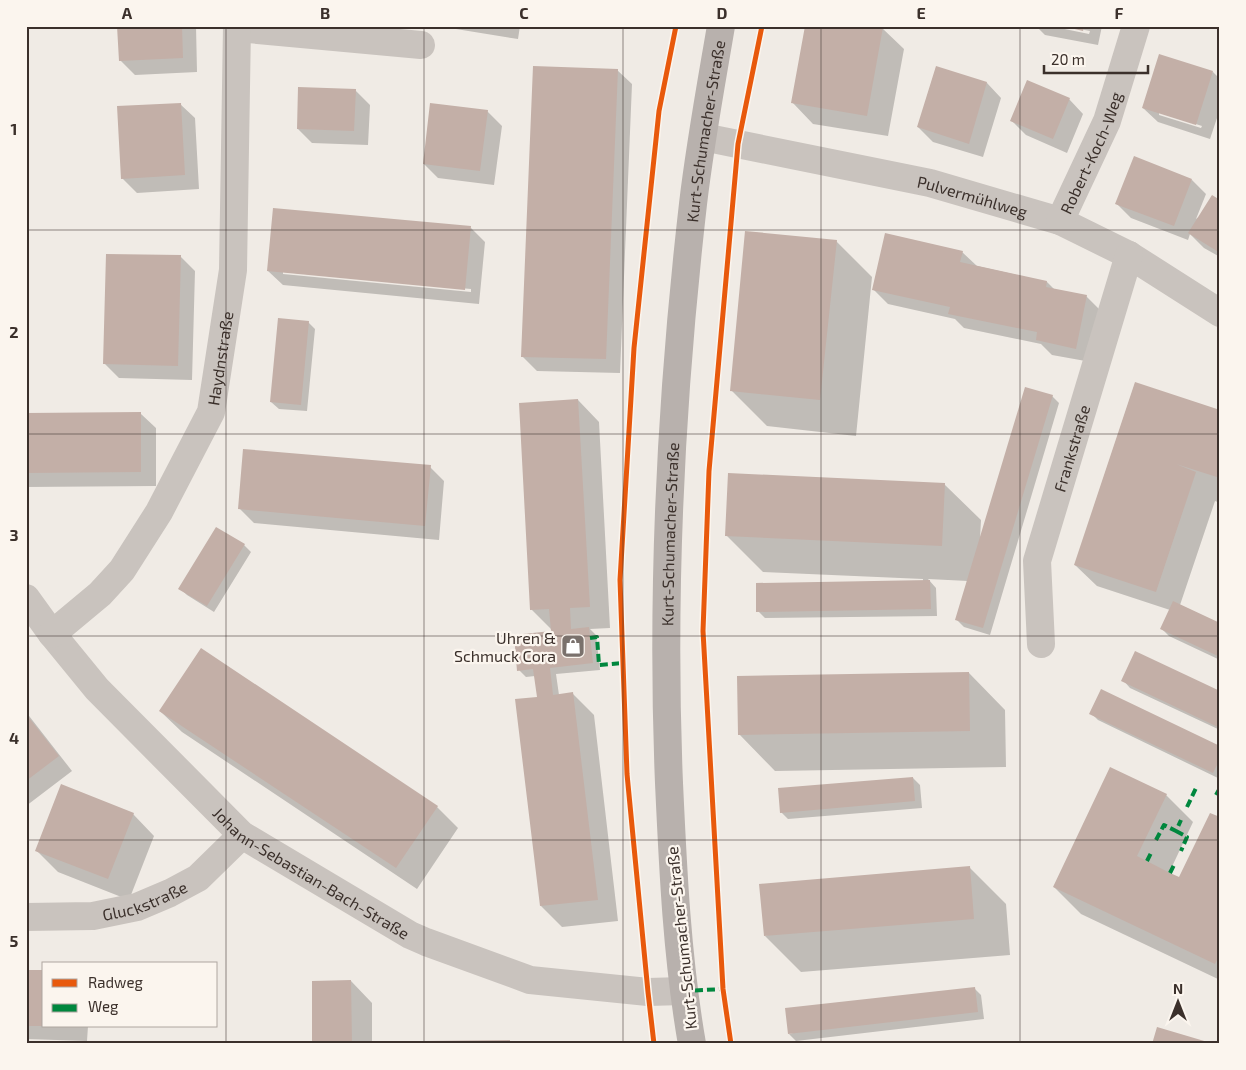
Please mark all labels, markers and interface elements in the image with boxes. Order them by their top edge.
text: A [122,3,133,22]
text: B [320,3,330,22]
text: C [519,3,529,22]
text: D [717,3,728,22]
text: E [916,3,926,22]
text: F [1115,3,1124,22]
street label: Kurt-Schumacher-Straße [682,39,728,223]
scale bar [1044,42,1147,74]
text: 20 m [1051,50,1085,68]
street label: Robert-Koch-Weg [1055,89,1125,217]
text: 1 [11,119,17,138]
street label: Pulvermühlweg [916,171,1030,221]
street label: Haydnstraße [203,310,236,407]
text: 2 [9,322,19,341]
street label: Frankstraße [1049,402,1093,494]
street label: Kurt-Schumacher-Straße [657,442,682,626]
text: 3 [9,525,19,544]
place label: Uhren & Schmuck Cora [454,628,556,665]
shop icon: Uhren & Schmuck Cora [560,633,586,659]
text: 4 [9,728,19,747]
street label: Johann-Sebastian-Bach-Straße [210,803,413,942]
street label: Kurt-Schumacher-Straße [662,846,700,1030]
street label: Gluckstraße [100,876,190,923]
text: 5 [10,931,19,950]
legend [42,962,218,1028]
text: Radweg [88,973,143,991]
north arrow [1154,978,1204,1028]
text: N [1173,980,1183,997]
text: Weg [88,997,119,1015]

